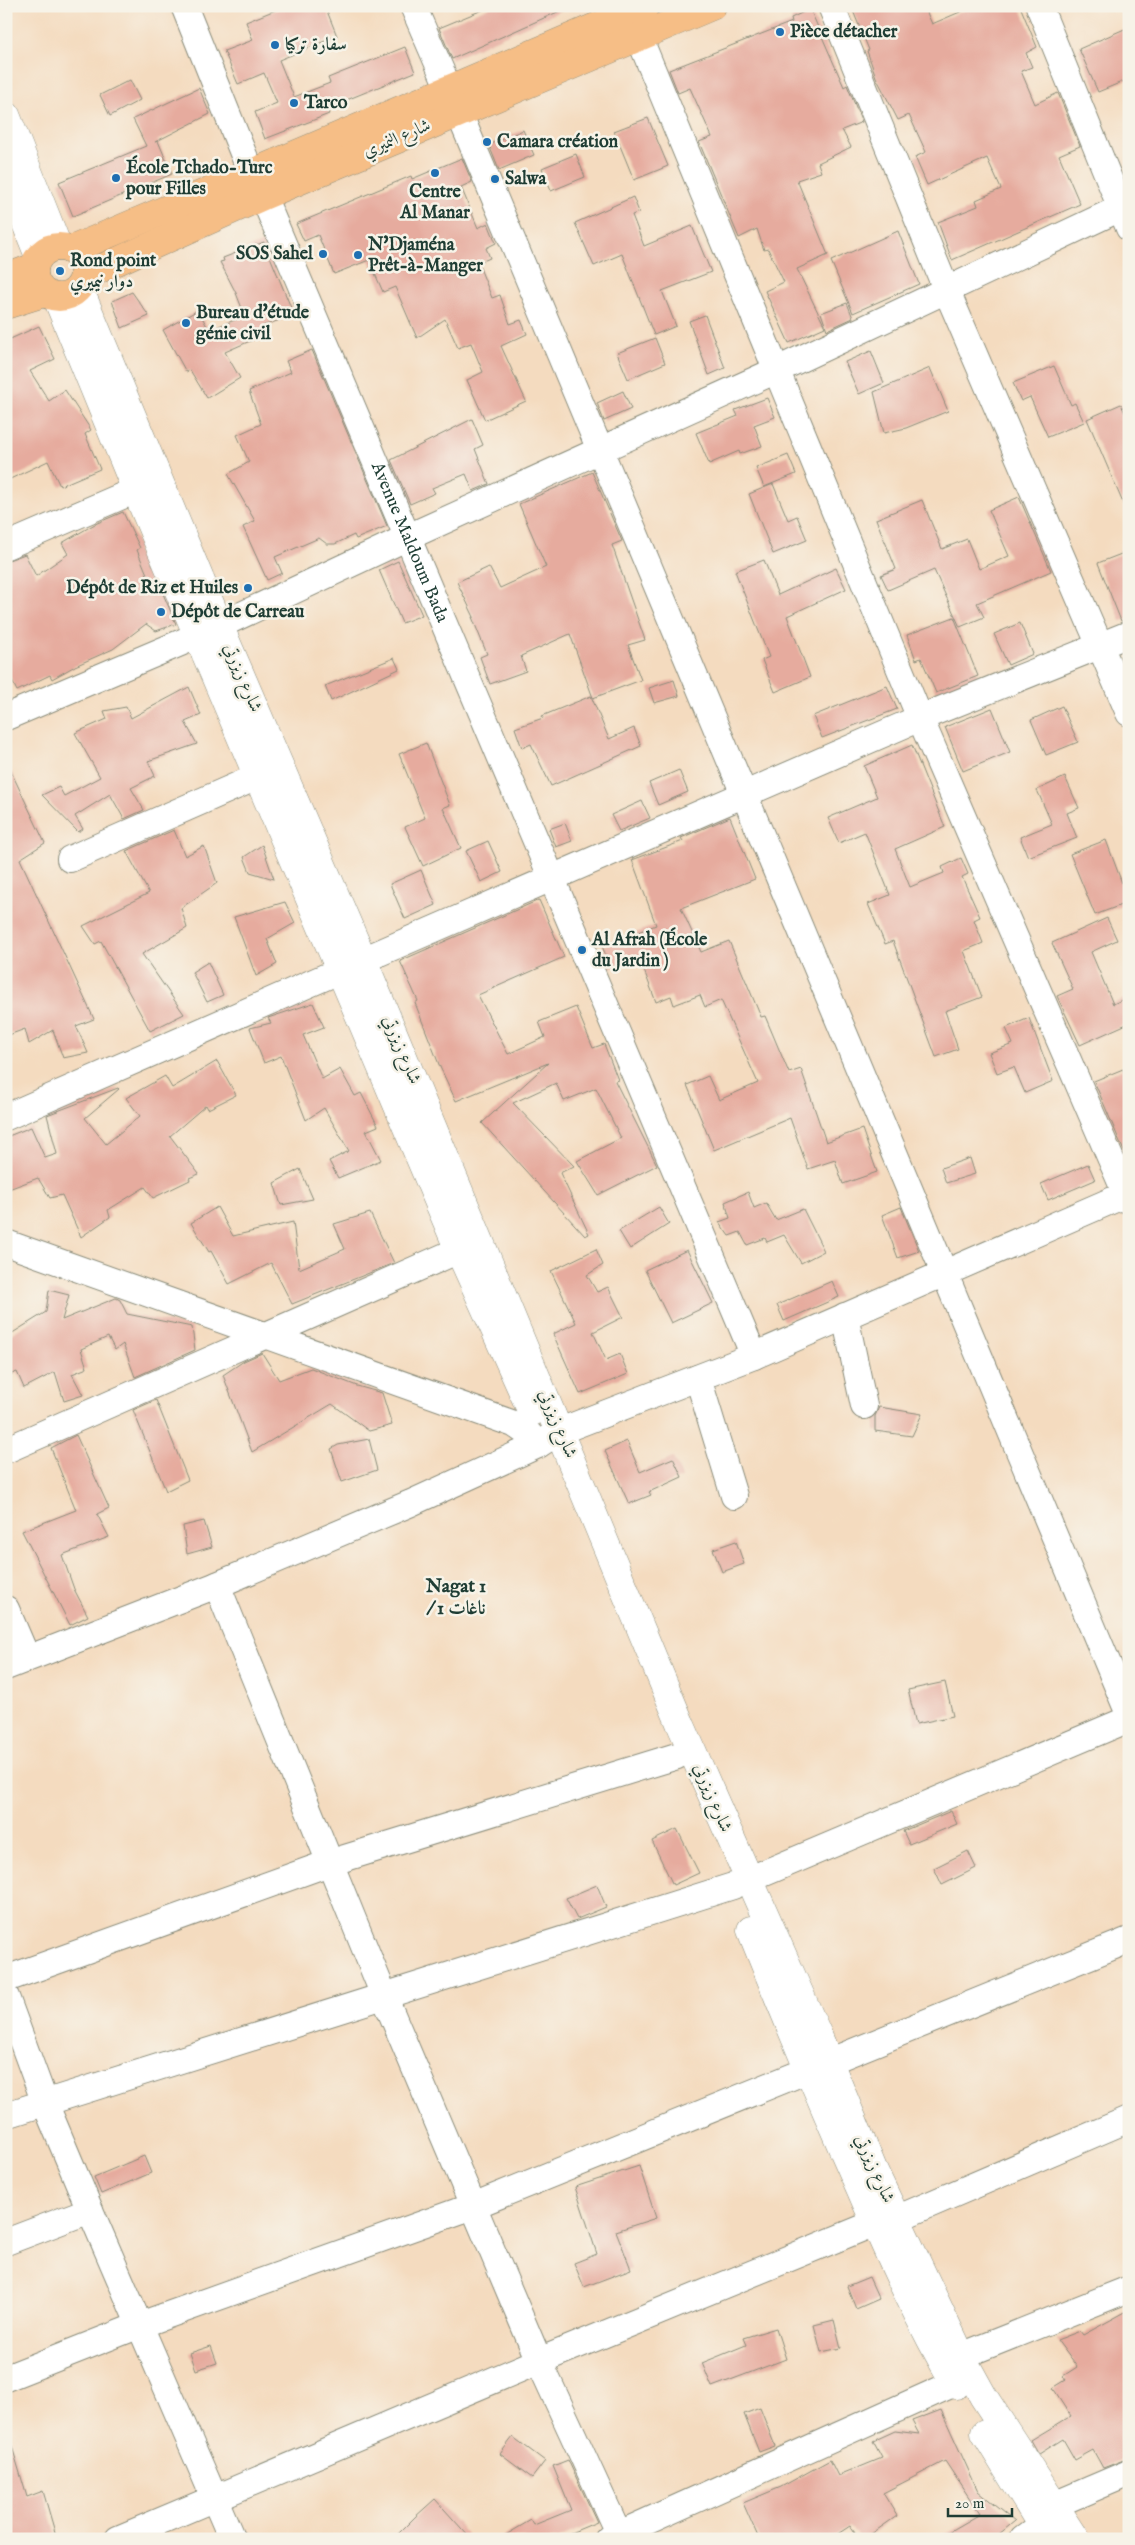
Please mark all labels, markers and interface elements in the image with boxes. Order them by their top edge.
place label: Pièce détacher [790,21,898,44]
marker: Pièce détacher [774,26,786,38]
place label: سفارة تركيا [285,34,347,57]
marker: سفارة تركيا [269,39,281,51]
place label: Tarco [303,92,348,115]
marker: Tarco [288,97,300,109]
street label: شارع النميري [359,114,435,165]
place label: Camara création [497,131,619,154]
marker: Camara création [481,136,493,148]
place label: École Tchado-Turc pour Filles [125,155,273,201]
marker: Centre Al Manar [429,167,441,179]
place label: Salwa [505,168,547,191]
marker: École Tchado-Turc pour Filles [110,172,122,184]
marker: Salwa [489,173,501,185]
place label: Centre Al Manar [399,181,470,225]
place label: N'Djaména Prêt-à-Manger [367,234,483,278]
place label: SOS Sahel [236,243,314,266]
marker: SOS Sahel [317,248,329,260]
marker: N'Djaména Prêt-à-Manger [352,249,364,261]
place label: Rond point دوار نيميري [70,250,157,296]
marker: Rond point دوار نيميري [54,265,66,277]
place label: Bureau d'étude génie civil [196,302,310,346]
marker: Bureau d'étude génie civil [180,317,192,329]
street label: Avenue Maldoum Bada [365,458,454,626]
place label: Dépôt de Riz et Huiles [66,577,239,600]
marker: Dépôt de Riz et Huiles [242,582,254,594]
place label: Dépôt de Carreau [171,601,305,624]
marker: Dépôt de Carreau [155,606,167,618]
street label: شارع زيزرتي [215,640,267,717]
place label: Al Afrah (École du Jardin ) [591,927,708,973]
marker: Al Afrah (École du Jardin ) [576,944,588,956]
street label: شارع زيزرتي [374,1012,426,1089]
street label: شارع زيزرتي [530,1386,582,1463]
district label: Nagat 1 / ناغات 1 [425,1575,486,1621]
street label: شارع زيزرتي [685,1760,737,1837]
street label: شارع زيزرتي [847,2131,899,2208]
scale bar [948,2485,1011,2517]
text: 20 m [955,2494,985,2513]

